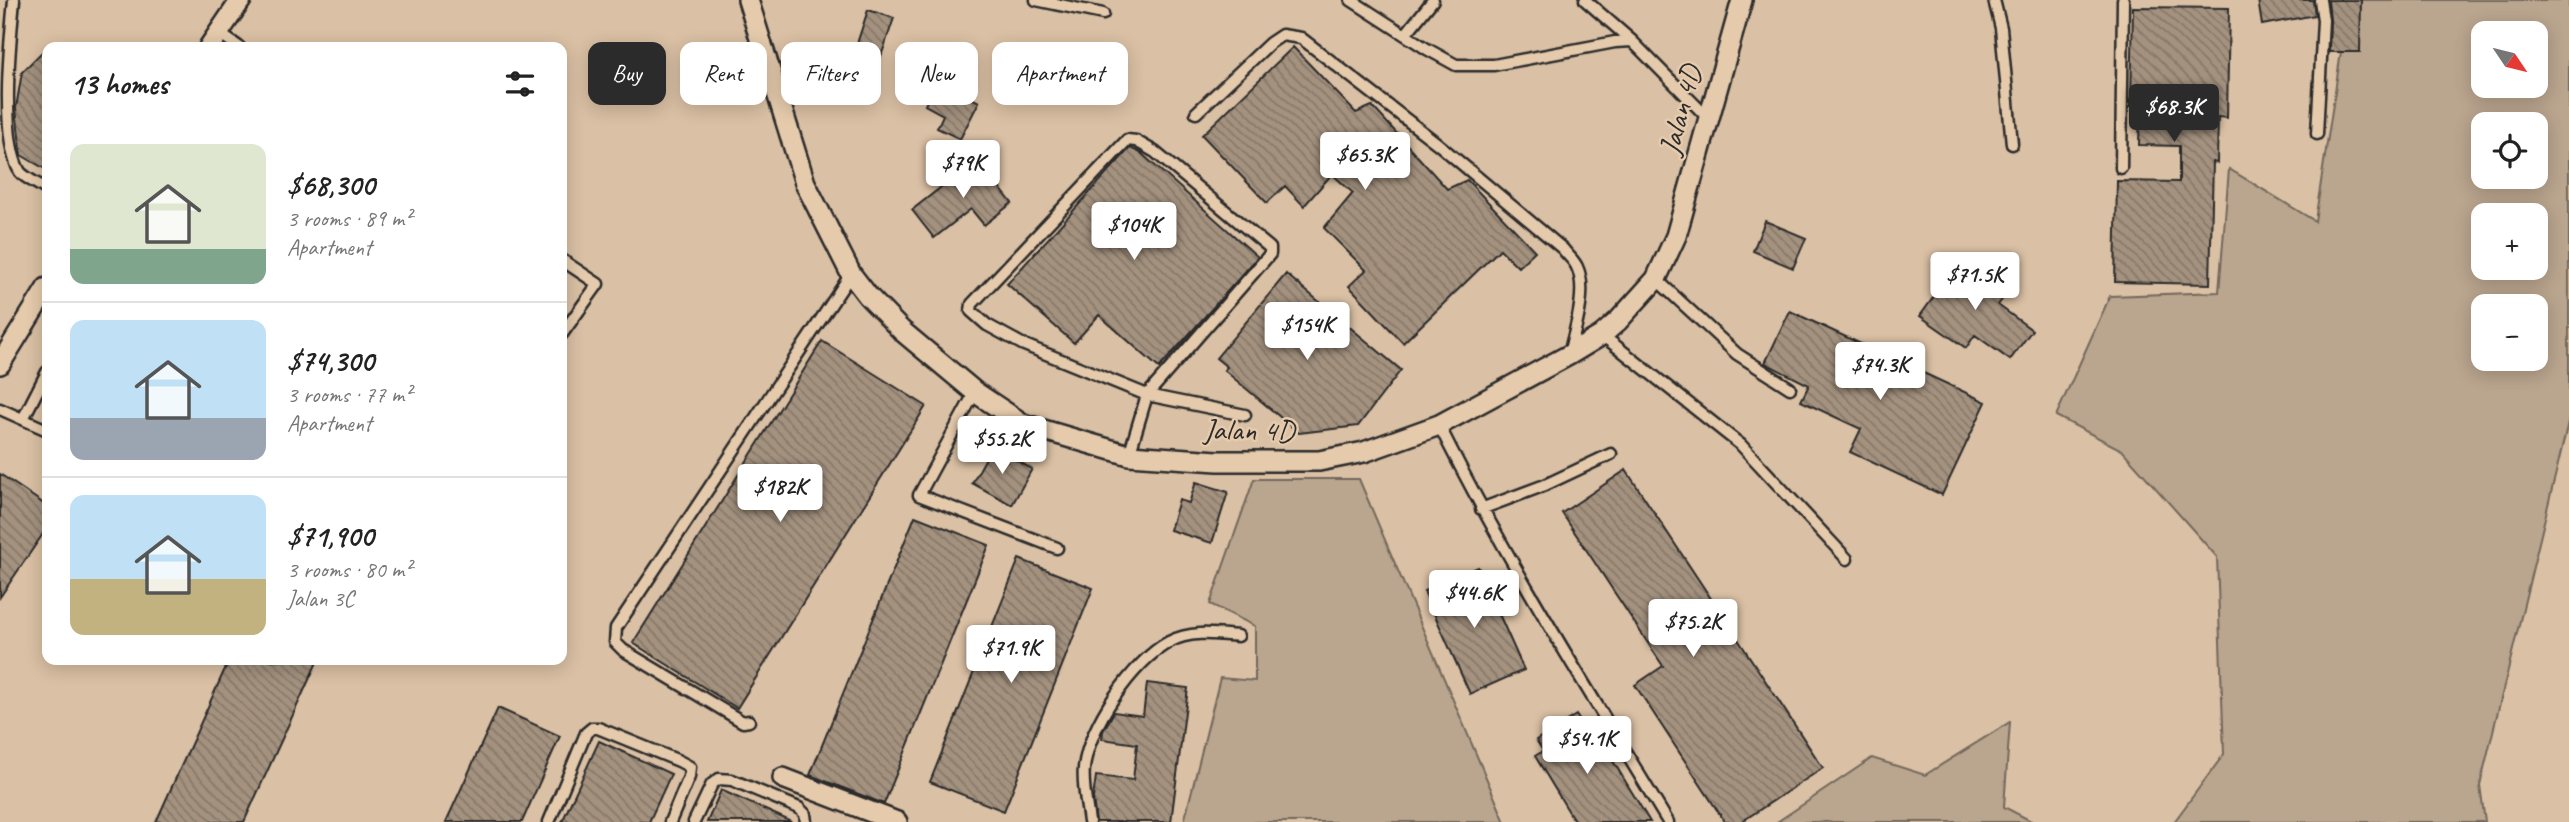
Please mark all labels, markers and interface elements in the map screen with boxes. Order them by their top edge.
north arrow [2471,21,2548,98]
map controls [2471,21,2548,371]
chip: Buy [588,42,666,105]
chip: Rent [680,42,767,105]
chip: Filters [781,42,881,105]
chip: New [895,42,978,105]
chip: Apartment [992,42,1128,105]
street label: Jalan 4D [1649,59,1711,161]
text: 13 homes [70,65,168,103]
icon: filters [501,65,539,103]
pin: $68.3K [2117,85,2231,144]
text: $68.3K [2145,92,2203,121]
button: locate [2471,112,2548,189]
pin: $65.3K [1308,132,1422,192]
pin: $79K [922,140,1004,200]
text: $65.3K [1336,140,1394,169]
text: $79K [942,148,984,177]
text: $68,300 [287,166,375,204]
icon: home [126,172,210,256]
pin: $104K [1085,202,1183,262]
button: + [2471,203,2548,280]
text: 3 rooms · 89 m² [287,204,411,233]
text: $104K [1107,210,1161,239]
text: Apartment [287,233,372,262]
pin: $71.5K [1918,252,2032,312]
text: $71.5K [1946,260,2004,289]
button: − [2471,294,2548,371]
pin: $154K [1258,302,1356,362]
text: $154K [1281,310,1333,339]
text: $74,300 [287,342,374,380]
pin: $74.3K [1823,342,1937,402]
icon: home [126,348,210,432]
text: $74.3K [1851,350,1909,379]
text: 3 rooms · 77 m² [287,380,411,409]
text: Apartment [287,409,372,438]
street label: Jalan 4D [1201,410,1297,450]
pin: $55.2K [945,416,1059,476]
text: $55.2K [974,424,1030,453]
pin: $182K [731,464,829,524]
text: $182K [753,472,807,501]
text: $71,900 [287,517,373,555]
icon: home [126,523,210,607]
text: 3 rooms · 80 m² [287,555,411,584]
pin: $44.6K [1417,570,1531,630]
text: $44.6K [1445,578,1503,607]
text: Jalan 3C [287,584,354,613]
pin: $75.2K [1636,600,1750,659]
text: $75.2K [1664,607,1722,636]
pin: $71.9K [954,626,1068,685]
text: $71.9K [982,633,1040,662]
pin: $54.1K [1530,716,1644,776]
text: $54.1K [1558,724,1616,753]

